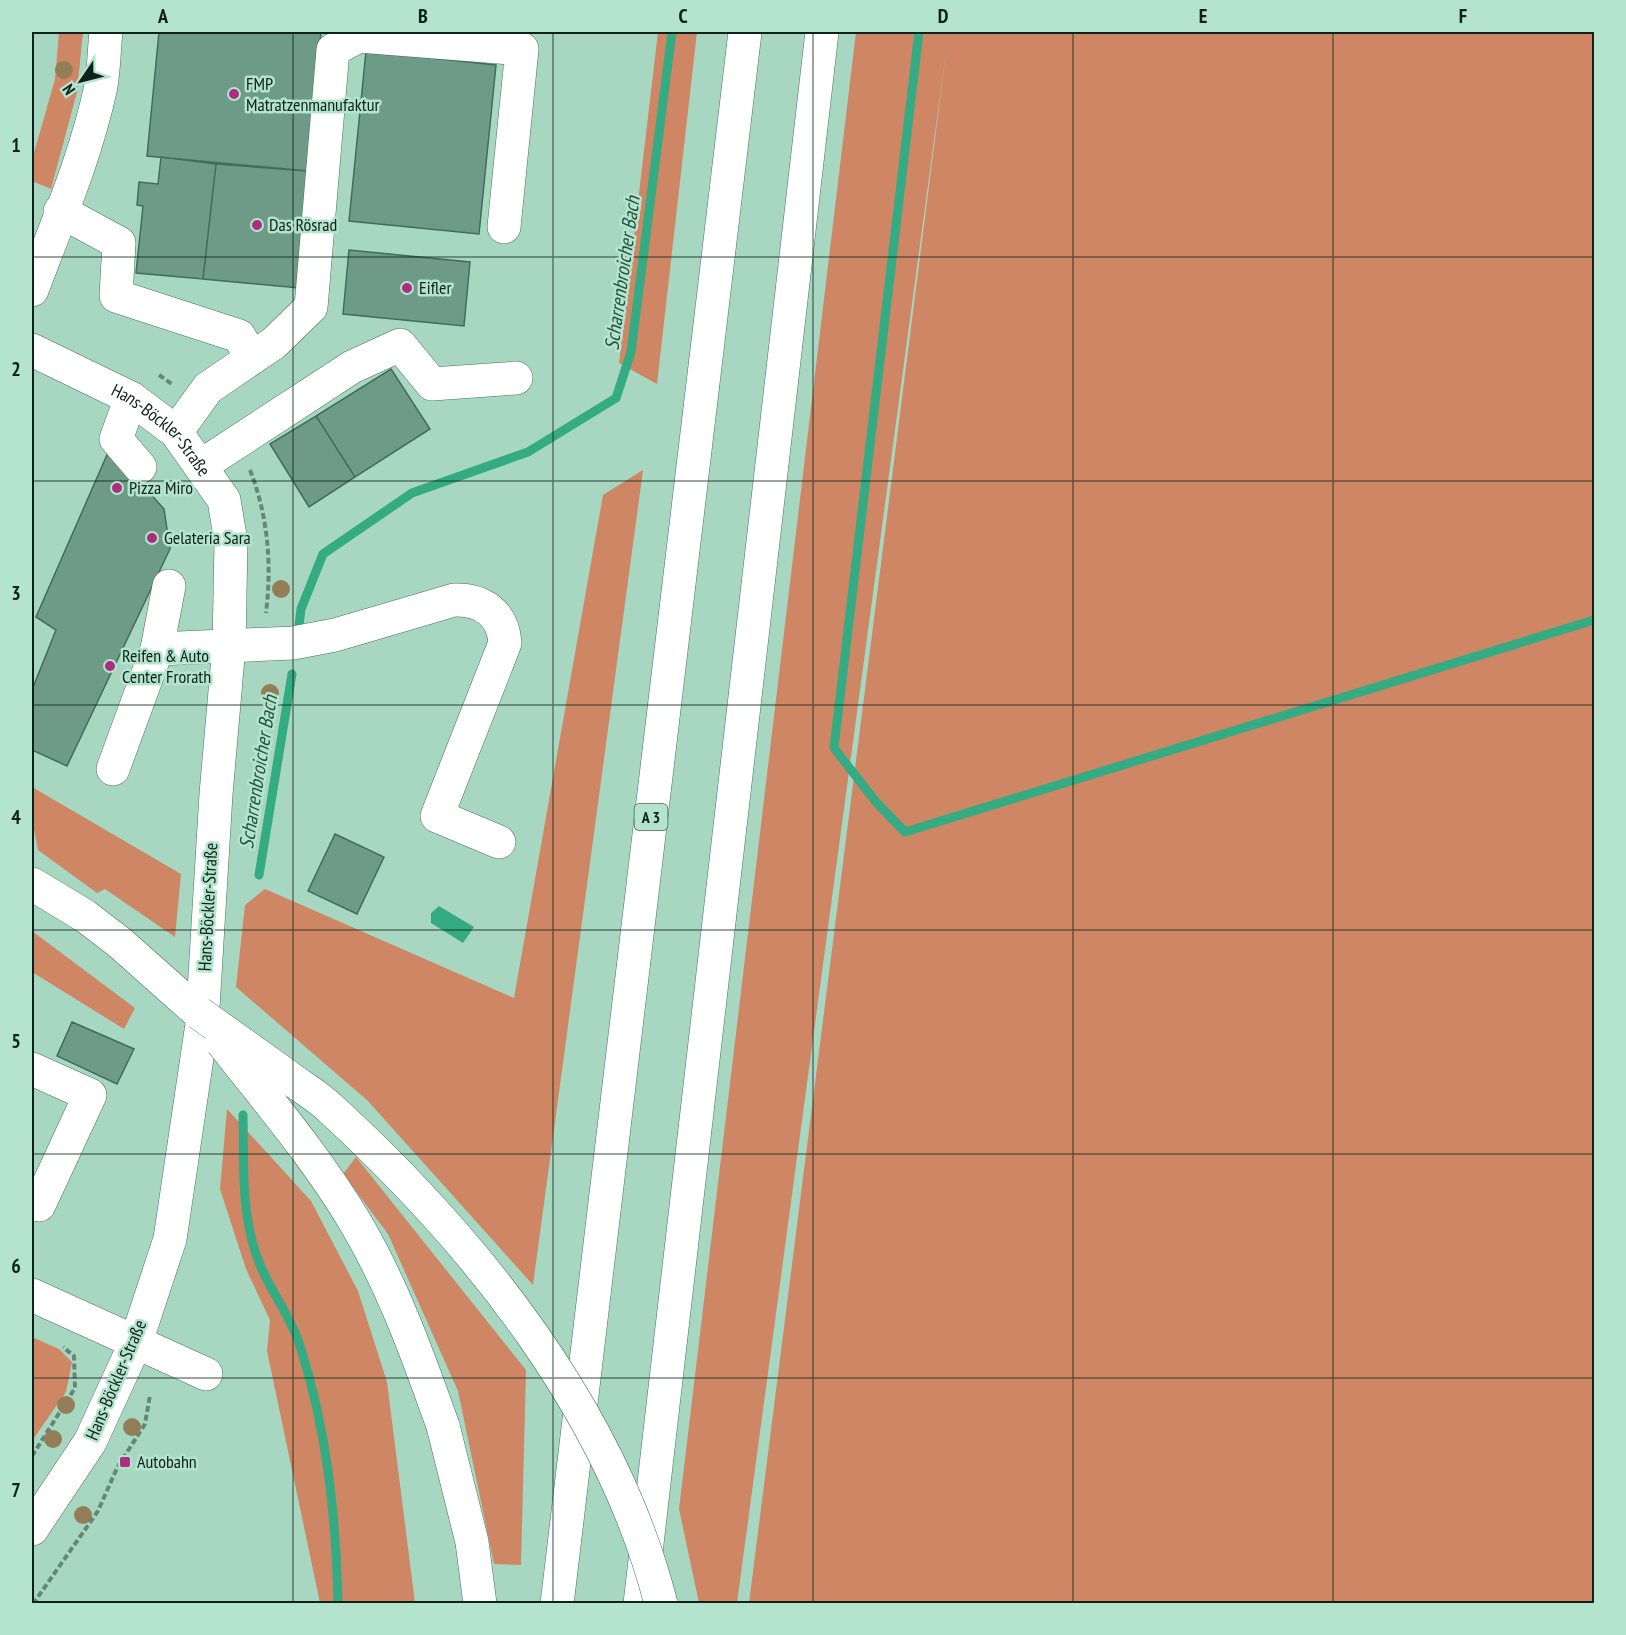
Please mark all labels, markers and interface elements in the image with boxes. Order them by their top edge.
text: A [157,3,169,29]
text: B [418,3,428,29]
text: C [678,3,688,29]
text: D [938,3,949,29]
text: E [1199,3,1207,29]
text: F [1459,3,1467,29]
north arrow [51,51,111,111]
place label: FMP Matratzenmanufaktur [246,72,380,116]
text: N [58,80,79,99]
marker: FMP Matratzenmanufaktur [227,87,241,101]
text: 1 [11,132,21,158]
water label: Scharrenbroicher Bach [598,193,646,351]
place label: Das Rösrad [269,213,337,236]
marker: Das Rösrad [250,218,264,232]
place label: Eifler [419,276,452,299]
marker: Eifler [400,281,414,295]
text: 2 [11,356,21,382]
street label: Hans-Böckler-Straße [108,378,216,481]
place label: Pizza Miro [129,476,193,499]
marker: Pizza Miro [110,481,124,495]
place label: Gelateria Sara [164,526,251,549]
marker: Gelateria Sara [145,531,159,545]
text: 3 [11,580,21,606]
place label: Reifen & Auto Center Frorath [122,644,211,688]
marker: Reifen & Auto Center Frorath [103,659,117,673]
water label: Scharrenbroicher Bach [233,692,283,851]
text: 4 [11,804,21,830]
road number: A 3 [634,804,668,830]
street label: Hans-Böckler-Straße [193,842,222,972]
text: 5 [11,1028,21,1054]
text: 6 [11,1253,21,1279]
street label: Hans-Böckler-Straße [80,1316,151,1443]
place label: Autobahn [137,1450,197,1473]
marker: Autobahn [118,1455,132,1469]
text: 7 [11,1477,21,1503]

